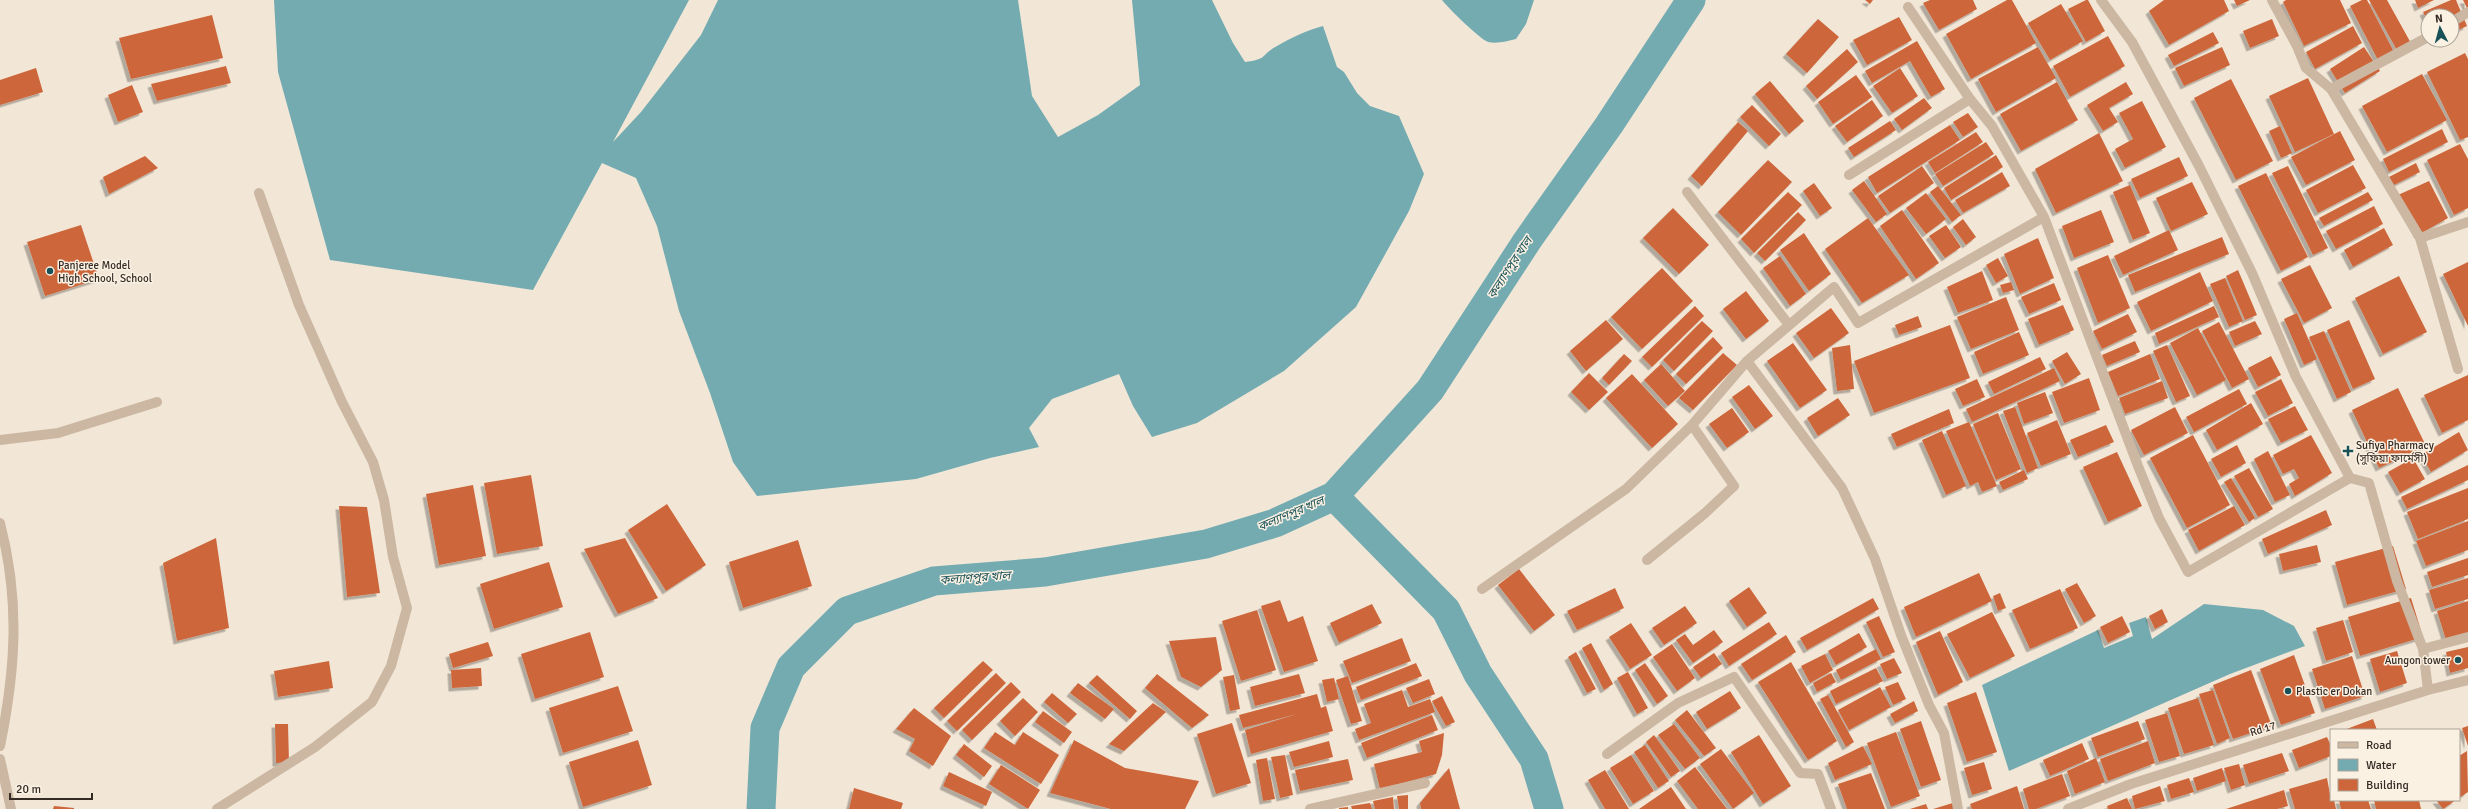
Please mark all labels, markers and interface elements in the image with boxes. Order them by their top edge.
north arrow [2420,8,2460,48]
text: N [2435,12,2443,25]
water label: কল্যাণপুর খাল [1484,232,1537,302]
place label: Panjeree Model High School, School [58,259,152,285]
marker: Panjeree Model High School, School [45,266,55,276]
place label: Sufiya Pharmacy (সুফিয়া ফার্মেসী) [2356,439,2435,465]
marker: Sufiya Pharmacy (সুফিয়া ফার্মেসী) [2343,446,2353,456]
water label: কল্যাণপুর খাল [1256,492,1328,535]
water label: কল্যাণপুর খাল [939,568,1013,588]
place label: Aungon tower [2385,654,2450,667]
marker: Aungon tower [2453,655,2463,665]
place label: Plastic er Dokan [2296,685,2372,698]
marker: Plastic er Dokan [2283,686,2293,696]
street label: Rd 17 [2248,719,2278,739]
legend [2330,729,2460,801]
text: Road [2366,738,2392,753]
text: Water [2366,758,2397,773]
scale bar [10,775,92,801]
text: Building [2366,778,2409,793]
text: 20 m [16,782,41,797]

